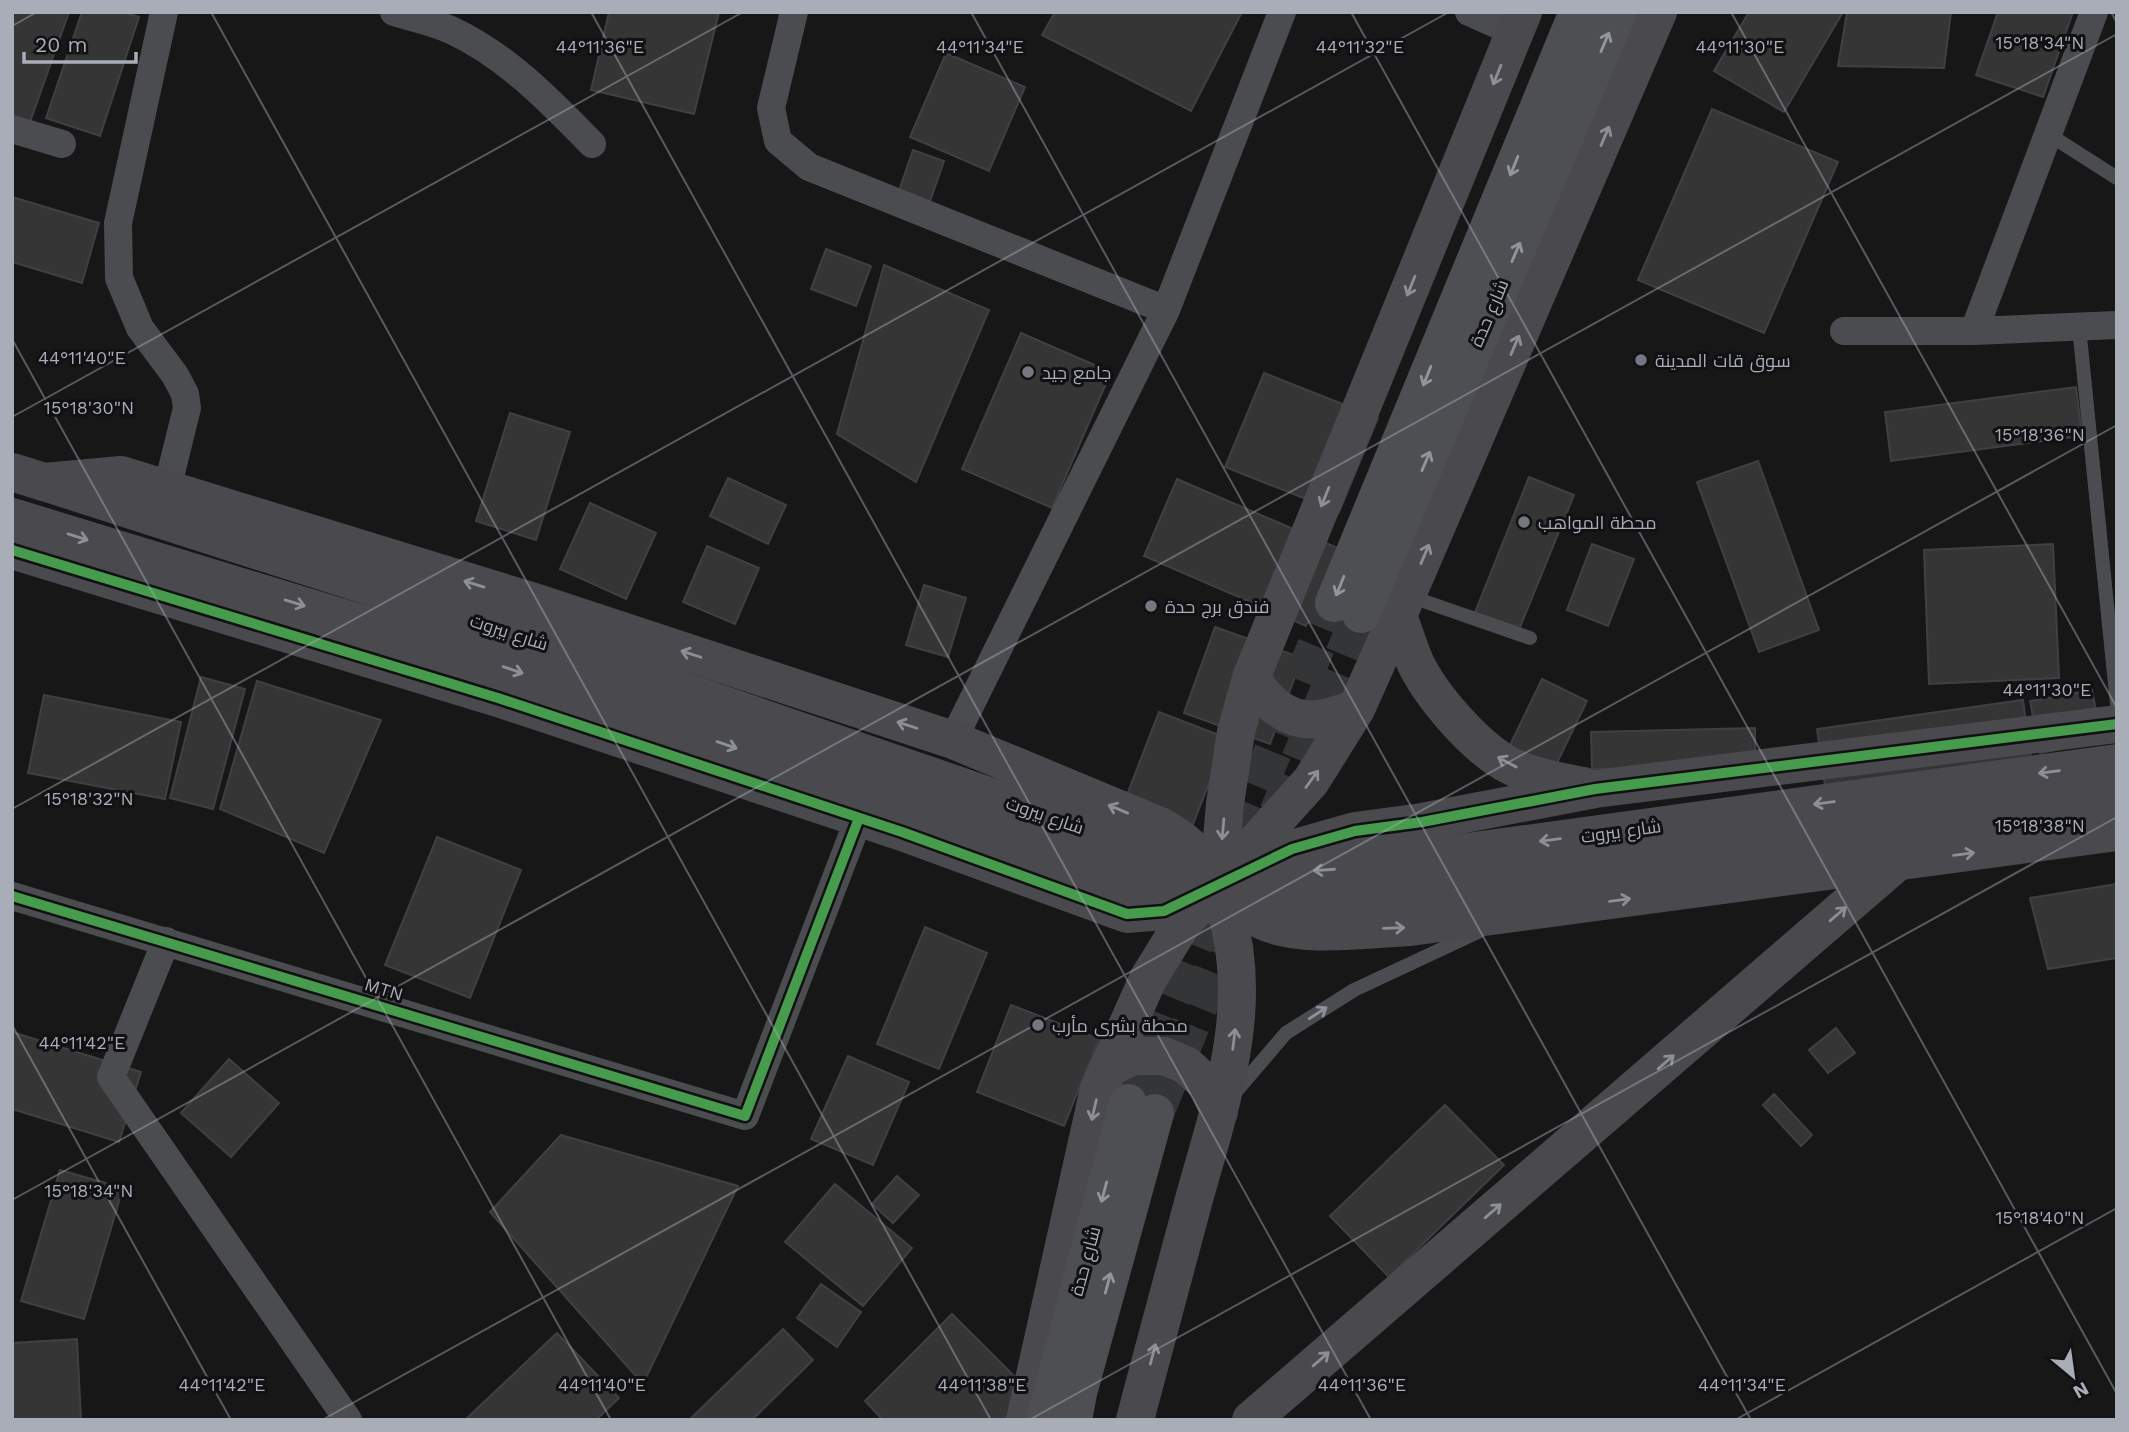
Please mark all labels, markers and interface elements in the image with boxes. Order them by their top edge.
scale bar [24,21,136,65]
text: 20 m [35,32,87,57]
one-way arrow [1599,32,1612,54]
text: 15°18'34"N [1995,32,2085,53]
text: 44°11'36"E [556,36,644,57]
text: 44°11'34"E [936,36,1024,57]
text: 44°11'32"E [1316,36,1404,57]
text: 44°11'30"E [1696,36,1784,57]
one-way arrow [1489,64,1502,86]
one-way arrow [1599,126,1612,147]
one-way arrow [1507,155,1520,176]
one-way arrow [1510,241,1523,263]
one-way arrow [1404,274,1417,296]
street label: شارع حدة [1465,276,1514,351]
one-way arrow [1509,335,1522,356]
text: 44°11'40"E [38,347,126,368]
place label: سوق قات المدينة [1655,350,1791,373]
marker: سوق قات المدينة [1633,352,1649,368]
place label: جامع جيد [1042,362,1111,385]
marker: جامع جيد [1020,364,1036,380]
one-way arrow [1420,365,1433,386]
text: 15°18'30"N [44,397,134,418]
text: 15°18'36"N [1995,424,2085,445]
one-way arrow [1420,451,1433,472]
one-way arrow [1318,485,1331,507]
place label: محطة المواهب [1538,512,1657,534]
marker: محطة المواهب [1516,514,1532,530]
one-way arrow [66,531,88,544]
one-way arrow [1419,544,1432,565]
one-way arrow [1333,575,1346,597]
one-way arrow [464,576,486,589]
place label: فندق برج حدة [1165,596,1269,619]
one-way arrow [284,598,306,611]
marker: فندق برج حدة [1143,598,1159,614]
street label: شارع بيروت [467,610,551,656]
one-way arrow [680,647,702,659]
one-way arrow [501,665,523,677]
text: 44°11'30"E [2003,679,2091,700]
one-way arrow [896,718,918,731]
one-way arrow [716,740,738,752]
one-way arrow [1498,755,1518,769]
one-way arrow [2038,766,2061,779]
one-way arrow [1304,770,1319,788]
text: 15°18'32"N [44,788,134,809]
street label: شارع بيروت [1003,792,1086,840]
one-way arrow [1813,797,1836,810]
one-way arrow [1108,802,1130,815]
street label: شارع بيروت [1580,815,1663,849]
text: 15°18'38"N [1995,815,2085,836]
one-way arrow [1216,817,1229,840]
one-way arrow [1539,834,1562,847]
one-way arrow [1952,847,1975,860]
one-way arrow [1313,864,1336,877]
one-way arrow [1608,893,1631,906]
one-way arrow [1829,906,1847,922]
one-way arrow [1383,921,1406,934]
street label: MTN [362,973,406,1005]
one-way arrow [1308,1006,1328,1020]
place label: محطة بشرى مأرب [1052,1015,1188,1037]
marker: محطة بشرى مأرب [1030,1017,1046,1033]
one-way arrow [1227,1028,1240,1051]
text: 44°11'42"E [38,1032,126,1053]
one-way arrow [1656,1054,1674,1070]
one-way arrow [1087,1098,1101,1121]
text: 15°18'34"N [44,1180,134,1201]
one-way arrow [1097,1181,1110,1203]
one-way arrow [1484,1203,1502,1219]
text: 15°18'40"N [1995,1207,2085,1228]
street label: شارع حدة [1066,1224,1106,1299]
one-way arrow [1102,1272,1115,1294]
north arrow [2038,1341,2108,1411]
one-way arrow [1147,1343,1160,1365]
one-way arrow [1312,1351,1330,1367]
text: 44°11'42"E [178,1374,266,1395]
text: 44°11'40"E [558,1374,646,1395]
text: 44°11'38"E [938,1374,1026,1395]
text: 44°11'36"E [1318,1374,1406,1395]
text: 44°11'34"E [1698,1374,1786,1395]
text: N [2069,1377,2093,1404]

